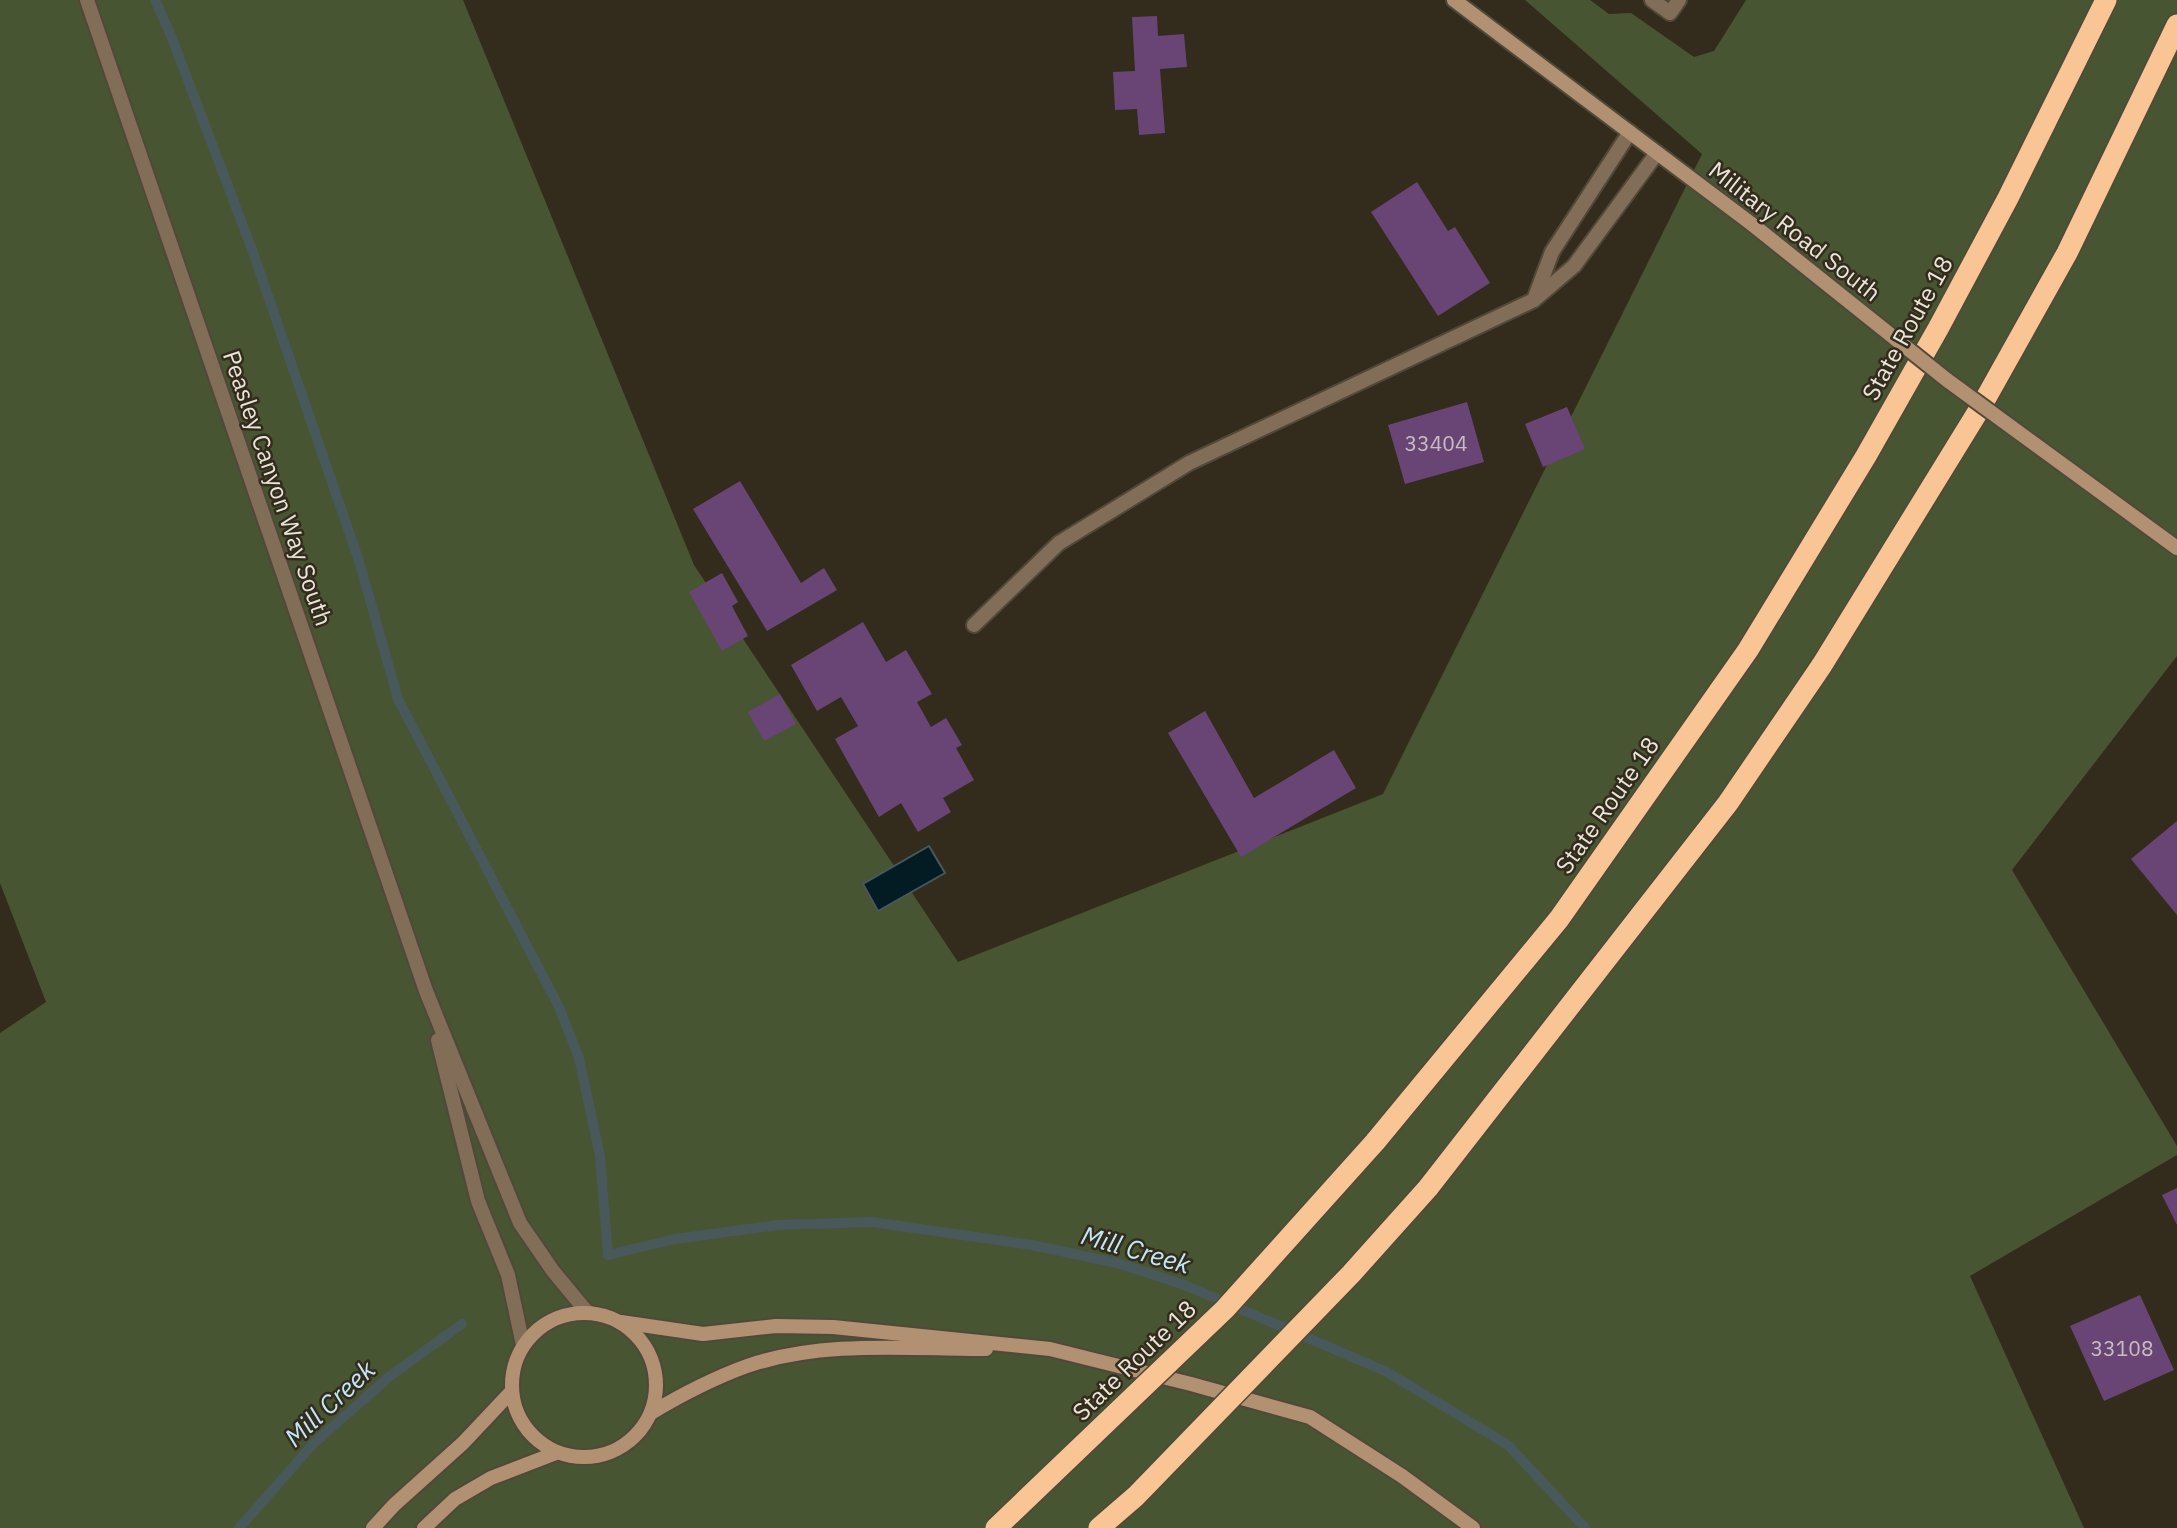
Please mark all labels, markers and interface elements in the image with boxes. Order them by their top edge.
street label: Military Road South [1702,154,1888,308]
street label: State Route 18 [1854,250,1960,406]
street label: Peasley Canyon Way South [216,346,340,630]
house number: 33404 [1405,429,1468,457]
street label: State Route 18 [1548,730,1666,880]
water label: Mill Creek [1077,1217,1195,1281]
street label: State Route 18 [1065,1293,1203,1427]
house number: 33108 [2091,1334,2154,1362]
water label: Mill Creek [276,1352,382,1454]

